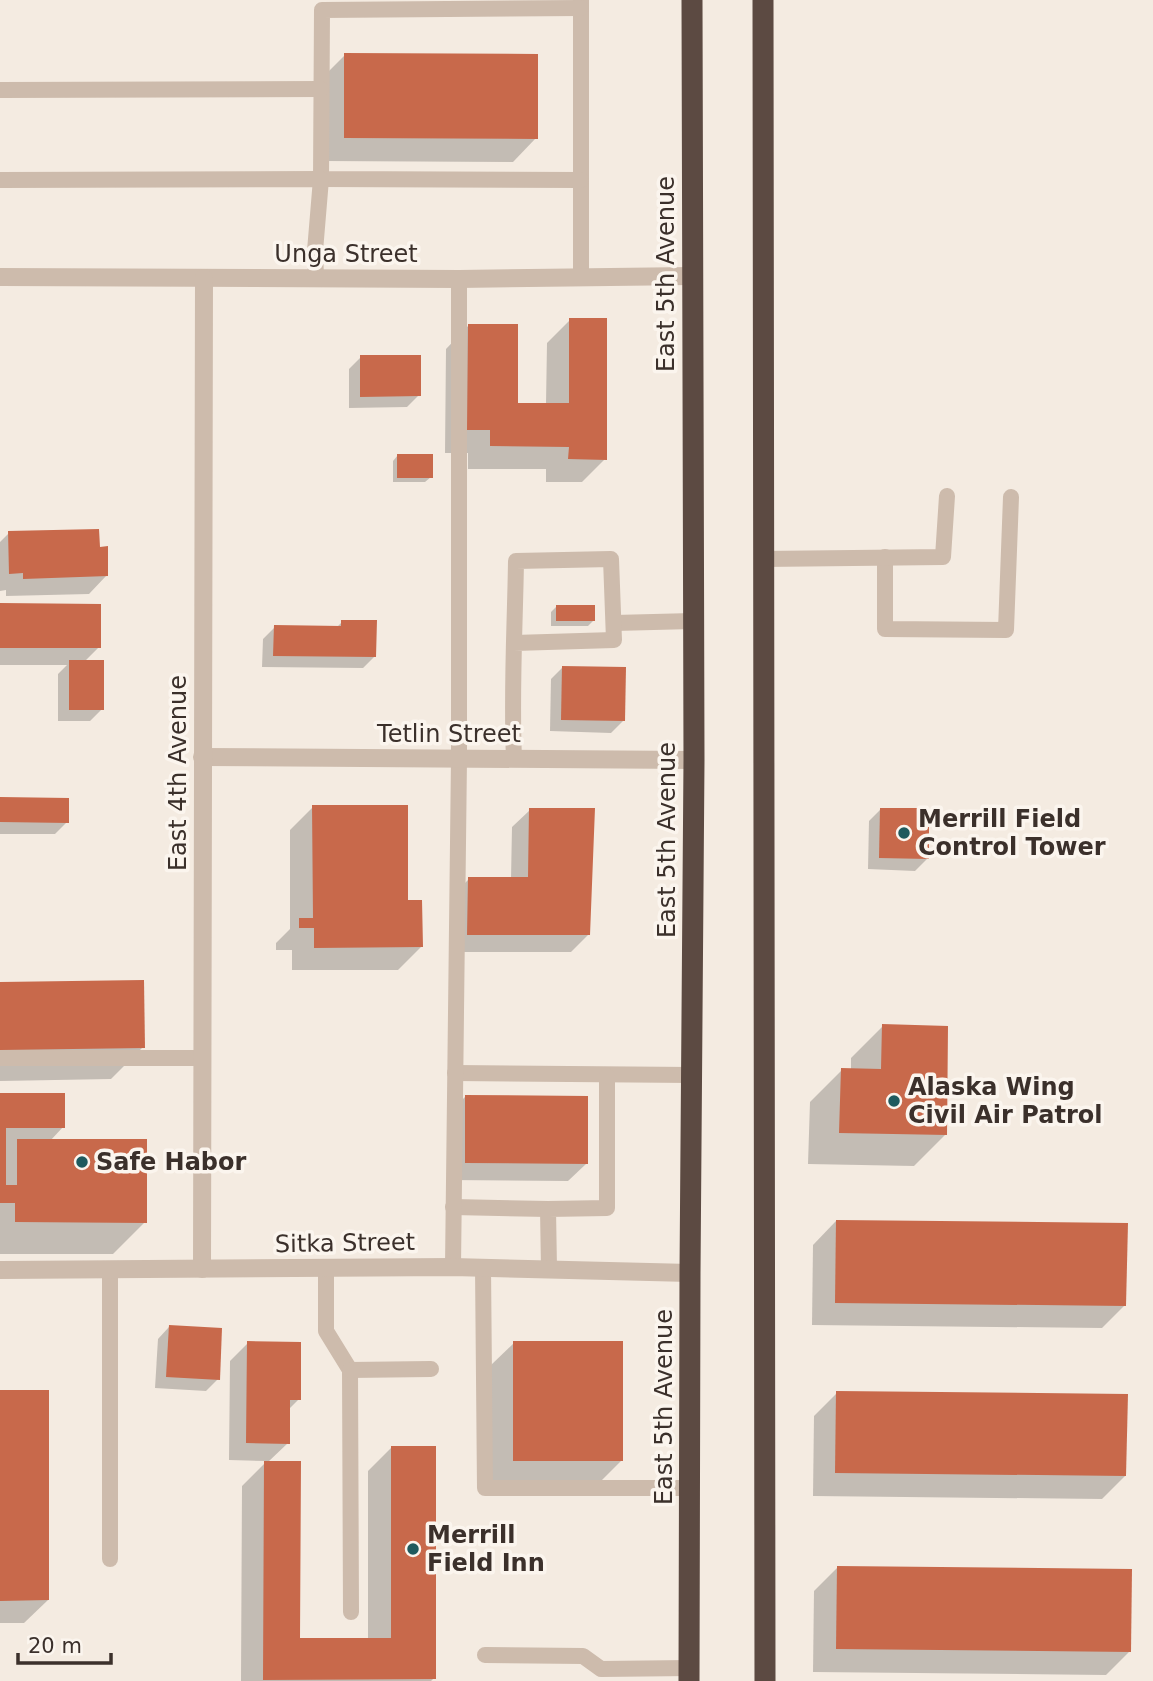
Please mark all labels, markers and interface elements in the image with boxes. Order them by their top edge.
street label: East 5th Avenue [652,176,680,372]
street label: Unga Street [274,240,418,268]
street label: East 4th Avenue [164,675,192,871]
street label: Tetlin Street [376,720,521,748]
street label: East 5th Avenue [653,742,681,938]
place label: Merrill Field Control Tower [918,805,1106,861]
marker: Merrill Field Control Tower [896,825,912,841]
place label: Alaska Wing Civil Air Patrol [908,1073,1102,1129]
marker: Alaska Wing Civil Air Patrol [886,1093,902,1109]
place label: Safe Habor [96,1148,247,1176]
marker: Safe Habor [74,1154,90,1170]
street label: Sitka Street [275,1228,415,1258]
street label: East 5th Avenue [650,1309,678,1505]
place label: Merrill Field Inn [427,1521,545,1577]
marker: Merrill Field Inn [405,1541,421,1557]
scale bar [18,1622,110,1666]
text: 20 m [28,1634,82,1658]

